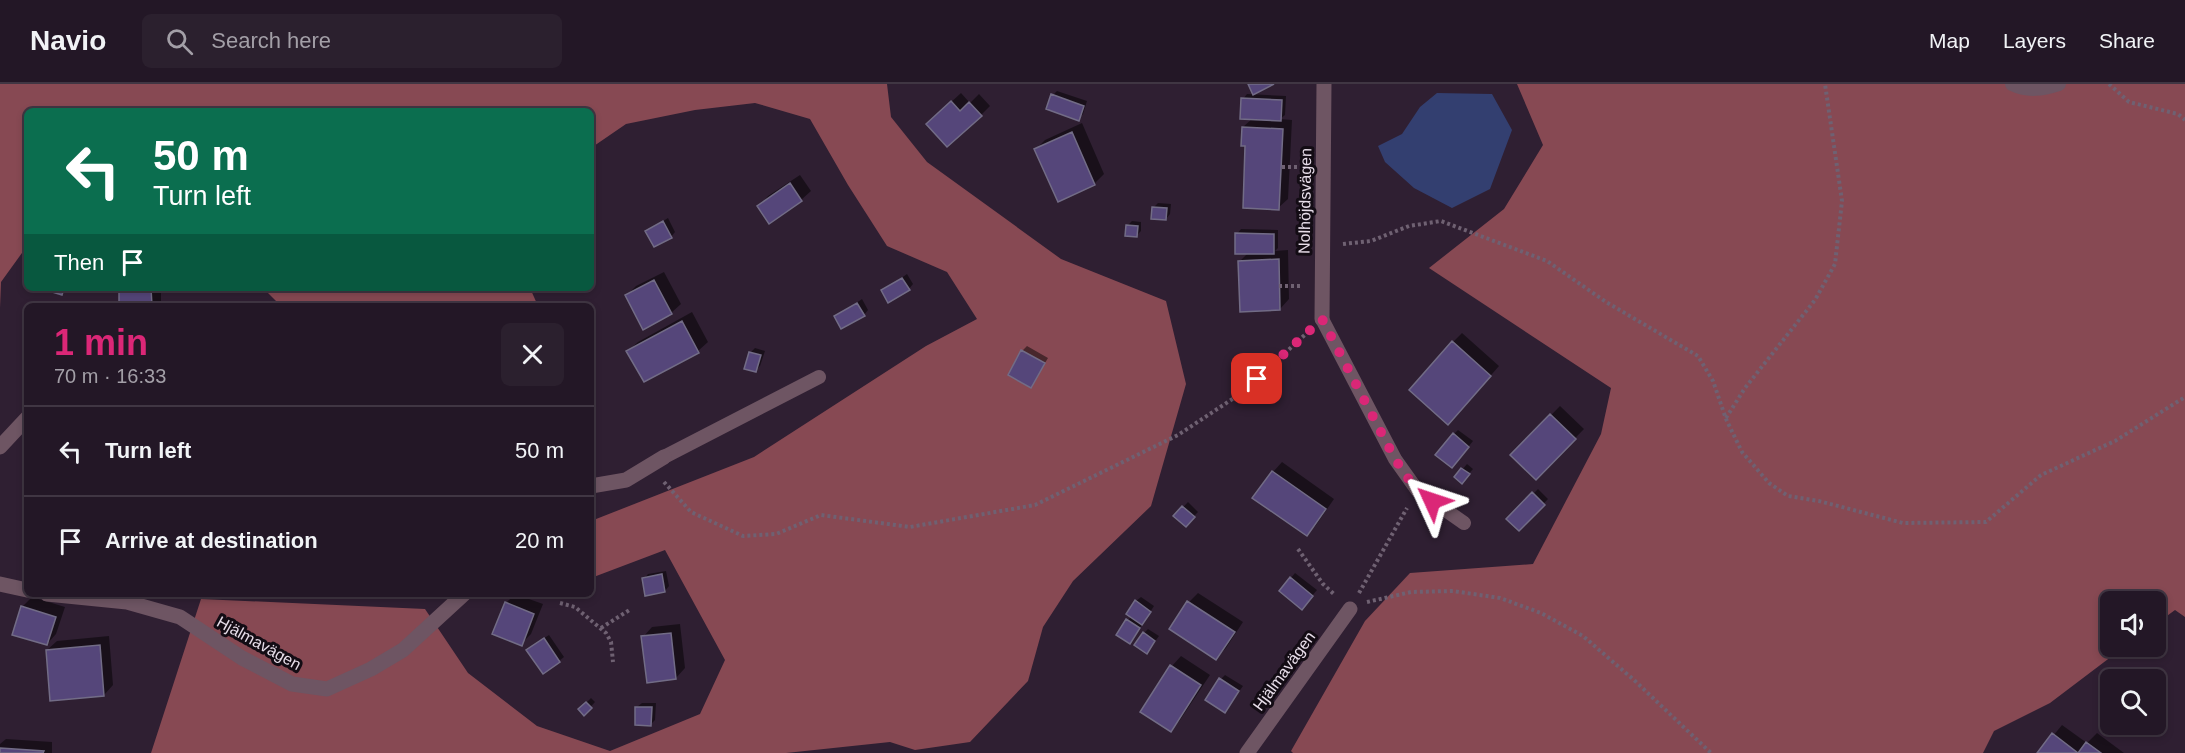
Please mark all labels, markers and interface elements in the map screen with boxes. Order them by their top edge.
search box [142,14,562,68]
text: Navio [30,25,106,56]
icon: search [163,25,196,58]
text: Search here [211,28,331,53]
text: Map [1929,29,1970,52]
text: Layers [2003,29,2066,52]
text: Share [2099,29,2155,52]
icon: left [54,132,132,210]
text: 50 m [153,132,249,179]
street label: Nolhöjdsvägen [1296,148,1314,254]
text: Turn left [153,181,251,211]
icon: arrive [116,246,149,279]
text: Then [54,250,104,275]
text: 1 min [54,322,148,363]
button: close [501,323,564,386]
pin [1231,353,1282,404]
icon: arrive [1240,362,1273,395]
text: 70 m · 16:33 [54,365,166,387]
icon: left [54,435,87,468]
text: Turn left [105,438,191,463]
text: 50 m [515,438,564,463]
position arrow [1400,469,1464,533]
icon: arrive [54,525,87,558]
text: Arrive at destination [105,528,318,553]
text: 20 m [515,528,564,553]
map controls [2100,591,2166,735]
button: sound [2100,591,2166,657]
street label: Hjälmavägen [214,613,304,673]
street label: Hjälmavägen [1250,628,1318,714]
button: search [2100,669,2166,735]

